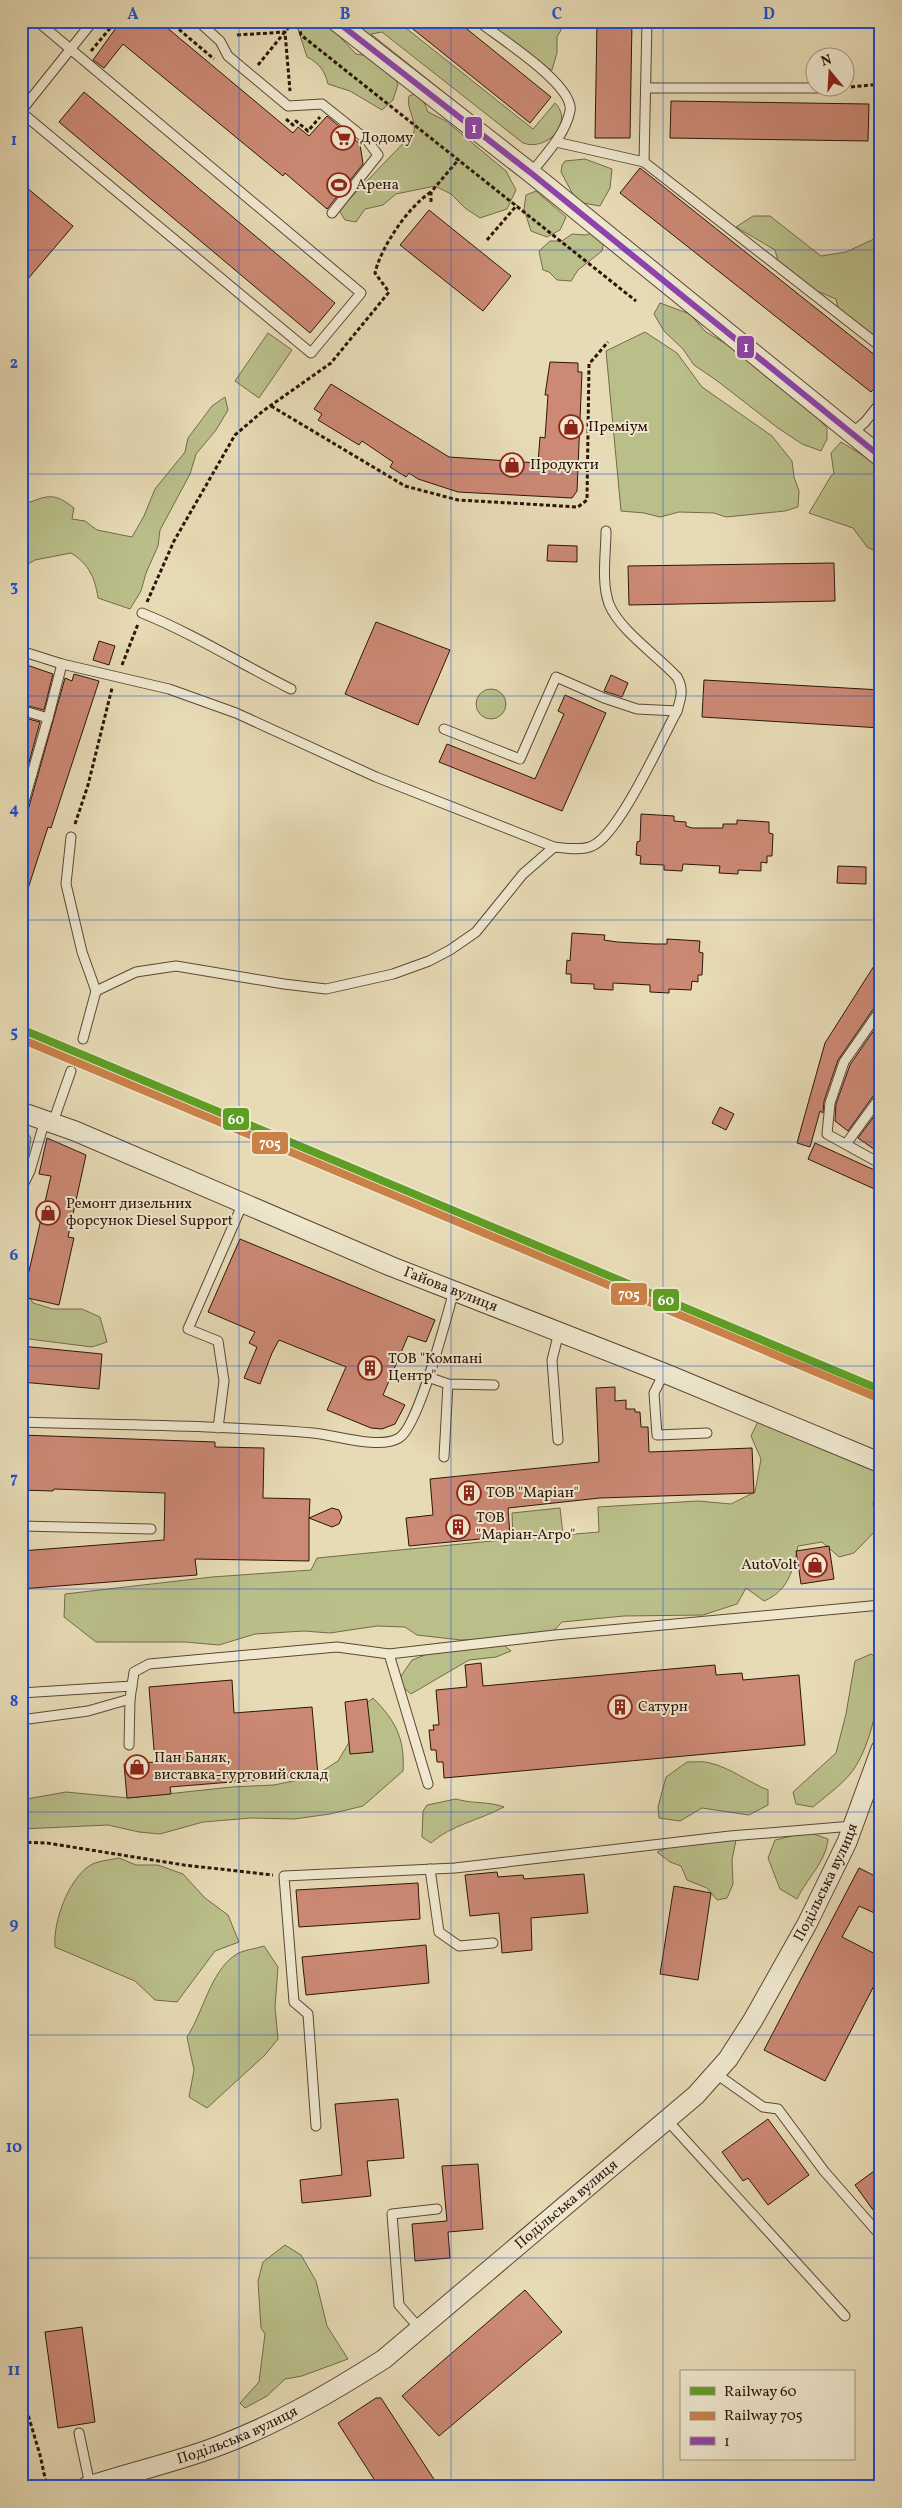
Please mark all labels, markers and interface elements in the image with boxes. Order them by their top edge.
text: A [127,4,139,26]
text: B [340,4,351,26]
text: C [552,4,562,26]
text: D [763,4,775,26]
north arrow [804,48,854,98]
text: N [819,50,834,72]
line badge: 1 [464,116,483,140]
text: 1 [471,120,477,139]
supermarket icon: Додому [330,125,356,151]
place label: Додому [360,128,413,149]
text: 1 [11,130,17,152]
sports icon: Арена [326,172,352,198]
place label: Арена [356,175,399,196]
line badge: 1 [736,335,755,359]
text: 1 [743,339,749,358]
text: 2 [10,353,18,375]
shop icon: Преміум [558,414,584,440]
place label: Преміум [588,417,648,438]
shop icon: Продукти [499,452,525,478]
place label: Продукти [530,455,599,476]
text: 3 [10,576,18,598]
text: 4 [9,799,19,821]
text: 5 [10,1022,18,1044]
line badge: 60 [222,1107,250,1131]
text: 60 [228,1111,245,1130]
line badge: 705 [251,1131,289,1155]
text: 705 [259,1135,281,1154]
place label: Ремонт дизельних форсунок Diesel Support [66,1194,233,1232]
shop icon: Ремонт дизельних форсунок Diesel Support [35,1200,61,1226]
text: 6 [10,1245,19,1267]
street label: Гайова вулиця [400,1262,501,1318]
line badge: 705 [610,1282,648,1306]
text: 705 [618,1286,640,1305]
line badge: 60 [652,1288,680,1312]
text: 60 [658,1292,675,1311]
place label: ТОВ "Компані Центр" [388,1349,483,1387]
building icon: ТОВ "Компані Центр" [357,1355,383,1381]
text: 7 [10,1468,18,1490]
building icon: ТОВ "Маріан" [456,1480,482,1506]
place label: ТОВ "Маріан" [486,1483,579,1504]
place label: ТОВ "Маріан-Агро" [476,1508,575,1546]
building icon: ТОВ "Маріан-Агро" [445,1514,471,1540]
shop icon: AutoVolt [802,1552,828,1578]
place label: AutoVolt [741,1555,798,1576]
text: 8 [10,1691,18,1713]
building icon: Сатурн [607,1694,633,1720]
place label: Сатурн [638,1697,688,1718]
place label: Пан Баняк, виставка-гуртовий склад [154,1748,329,1786]
shop icon: Пан Баняк, виставка-гуртовий склад [124,1754,150,1780]
street label: Подільська вулиця [789,1820,863,1946]
text: 9 [10,1914,19,1936]
text: 10 [6,2137,22,2159]
street label: Подільська вулиця [510,2155,623,2254]
text: 11 [8,2360,20,2382]
legend [680,2370,854,2460]
text: Railway 60 [724,2382,797,2403]
street label: Подільська вулиця [174,2401,302,2470]
text: Railway 705 [724,2406,803,2427]
text: 1 [724,2432,730,2453]

